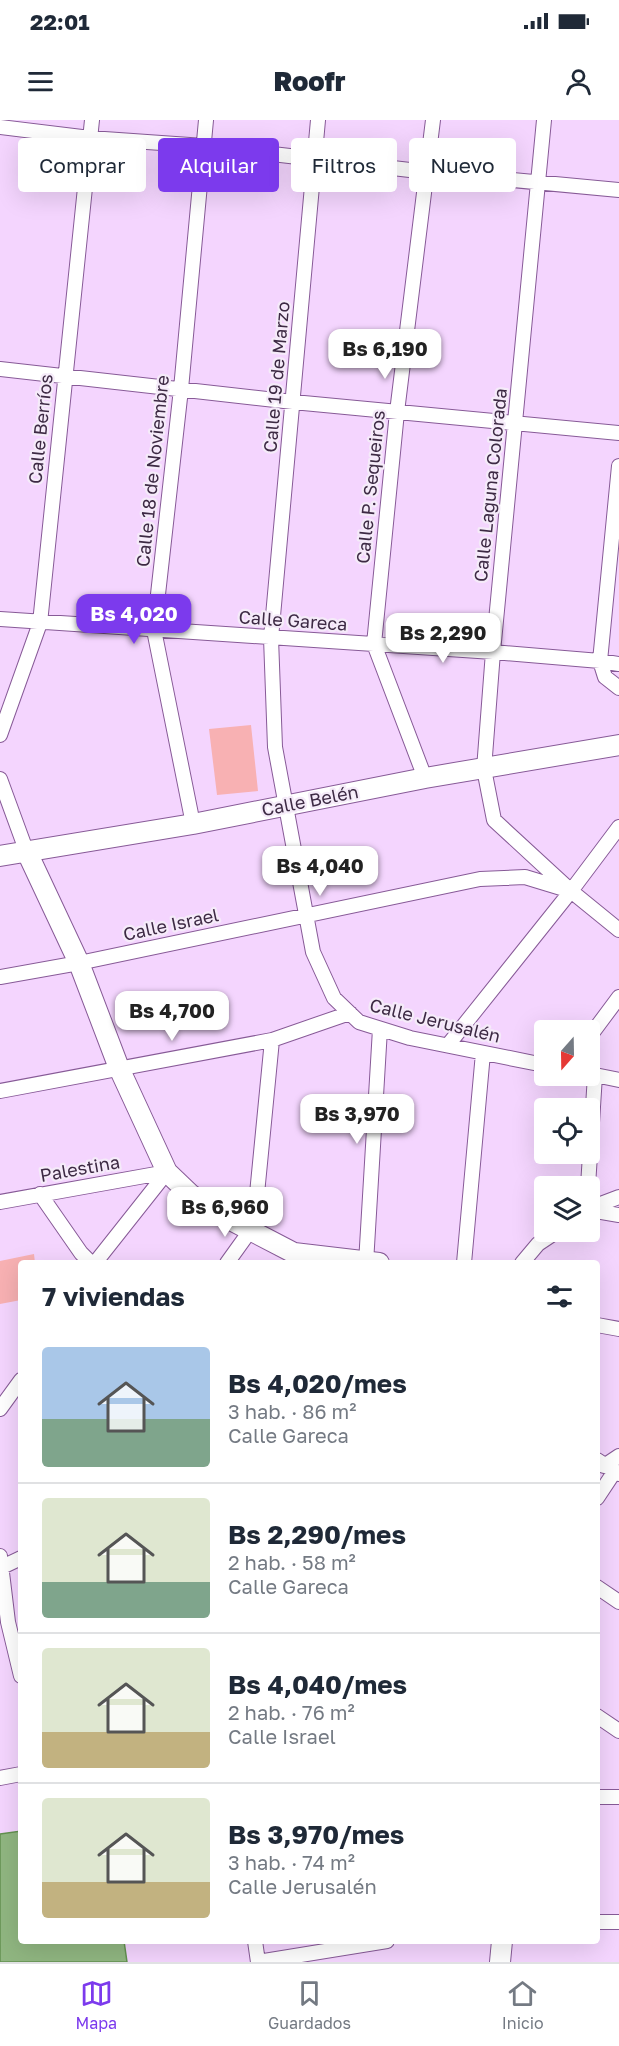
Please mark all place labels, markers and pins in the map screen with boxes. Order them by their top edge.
pin: Bs 6,190 [323,329,447,380]
pin: Bs 4,020 [72,594,196,645]
pin: Bs 2,290 [381,613,505,664]
pin: Bs 4,040 [258,846,382,897]
pin: Bs 4,700 [110,991,234,1042]
pin: Bs 3,970 [295,1094,419,1145]
pin: Bs 6,960 [163,1187,287,1238]

